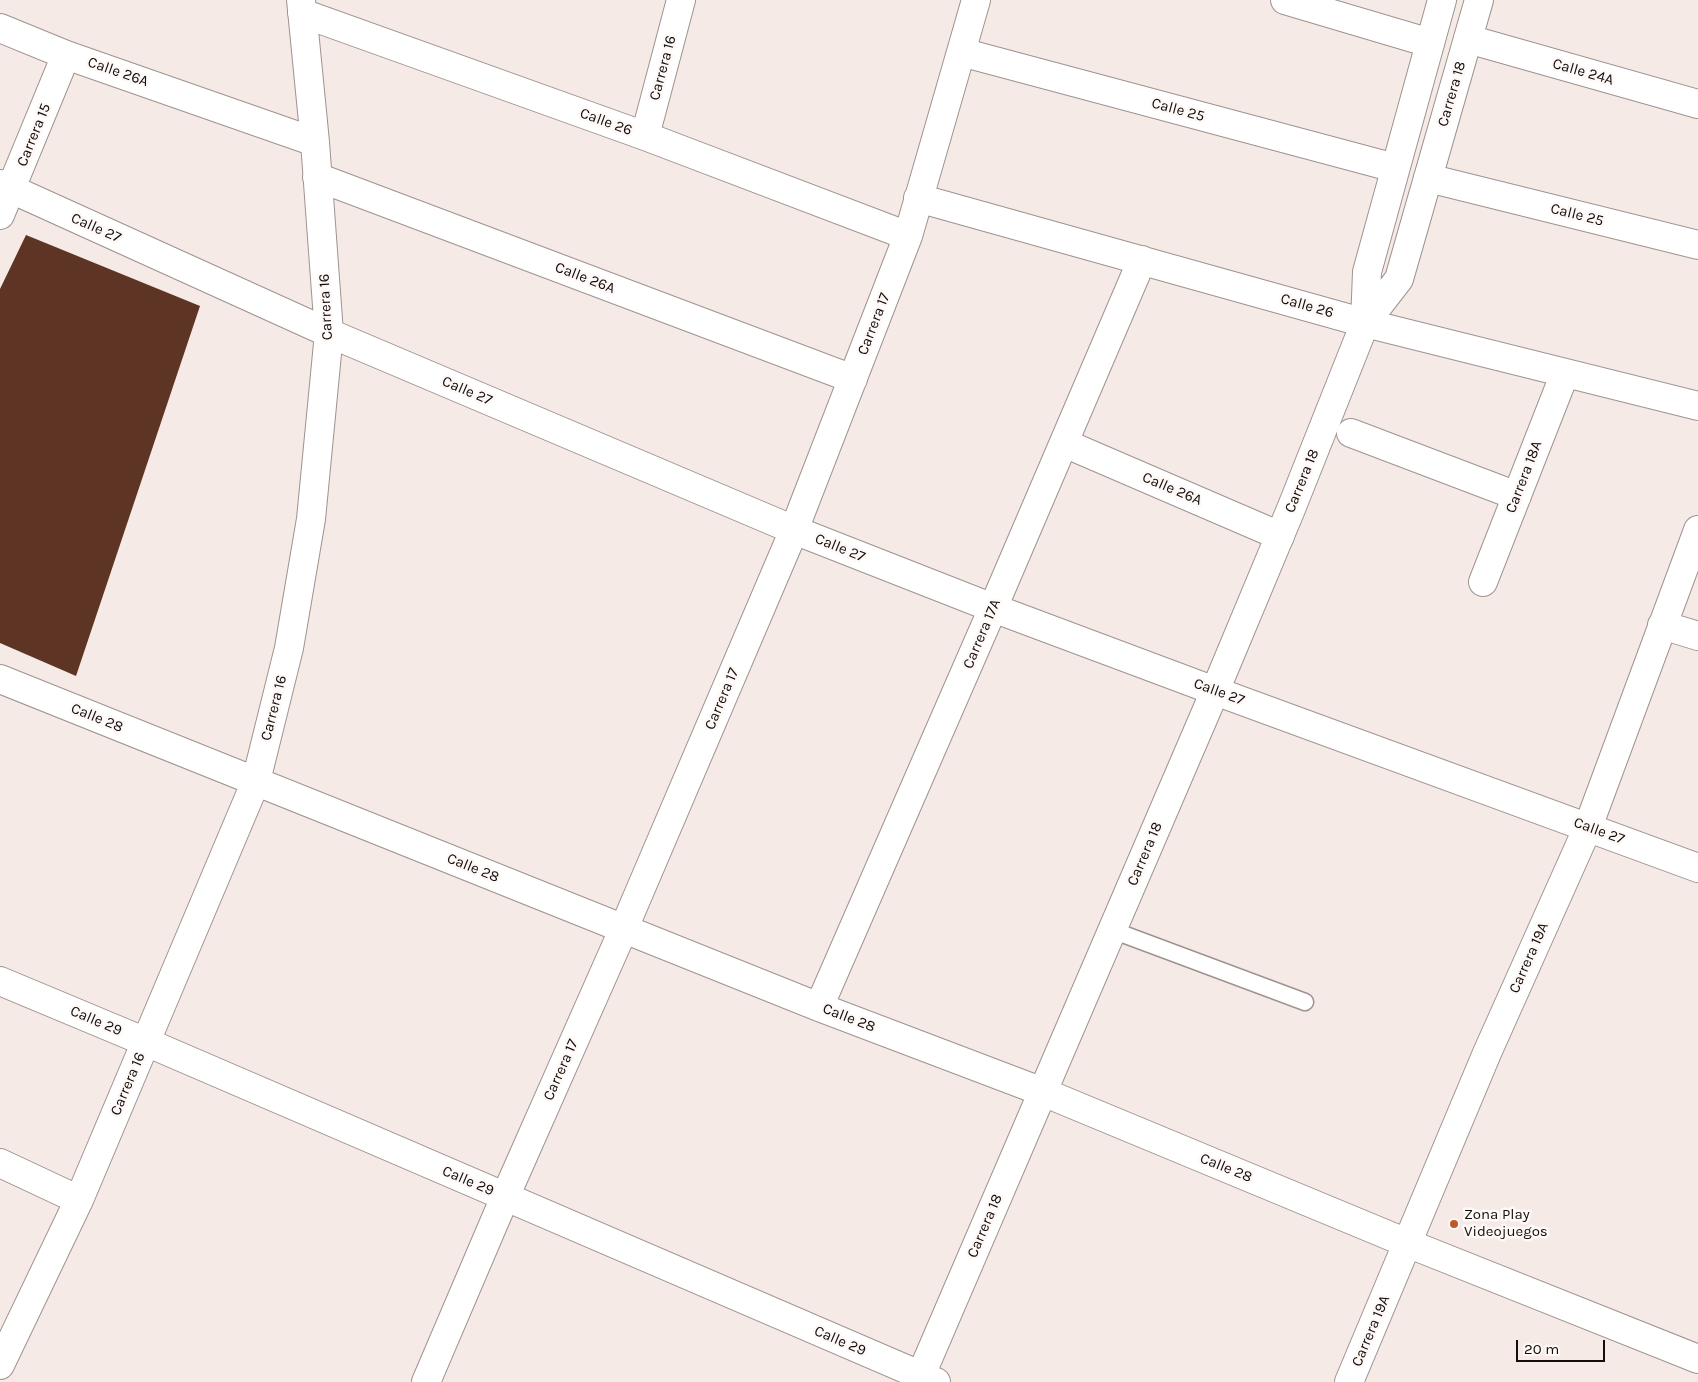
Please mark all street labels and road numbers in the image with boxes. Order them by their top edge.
street label: Carrera 16 [646,33,680,103]
street label: Calle 26A [85,53,151,91]
street label: Calle 24A [1550,55,1616,89]
street label: Carrera 18 [1434,59,1470,129]
street label: Calle 25 [1149,94,1207,126]
street label: Carrera 15 [13,101,55,169]
street label: Calle 26 [577,104,635,140]
street label: Calle 25 [1548,200,1606,230]
street label: Calle 27 [68,209,124,247]
street label: Calle 26A [552,258,618,298]
street label: Carrera 16 [315,273,337,341]
street label: Carrera 17 [854,290,894,358]
street label: Calle 26 [1278,290,1336,322]
street label: Calle 27 [439,372,495,410]
street label: Carrera 18A [1502,438,1546,516]
street label: Carrera 18 [1281,446,1323,516]
street label: Calle 26A [1139,468,1205,510]
street label: Calle 27 [812,530,868,566]
street label: Carrera 17A [959,596,1005,672]
street label: Carrera 17 [701,665,743,733]
street label: Carrera 16 [257,673,291,743]
street label: Calle 27 [1191,675,1247,709]
street label: Calle 28 [68,699,126,737]
street label: Calle 27 [1571,814,1627,848]
street label: Carrera 18 [1124,819,1166,889]
street label: Calle 28 [444,849,502,887]
street label: Carrera 19A [1505,920,1553,996]
street label: Calle 28 [820,1000,878,1036]
street label: Calle 29 [67,1002,125,1040]
street label: Carrera 17 [540,1037,582,1103]
street label: Carrera 16 [107,1050,149,1118]
street label: Calle 28 [1197,1149,1255,1187]
street label: Calle 29 [439,1162,497,1200]
street label: Carrera 18 [964,1191,1006,1261]
street label: Carrera 19A [1348,1293,1394,1369]
street label: Calle 29 [811,1322,869,1360]

